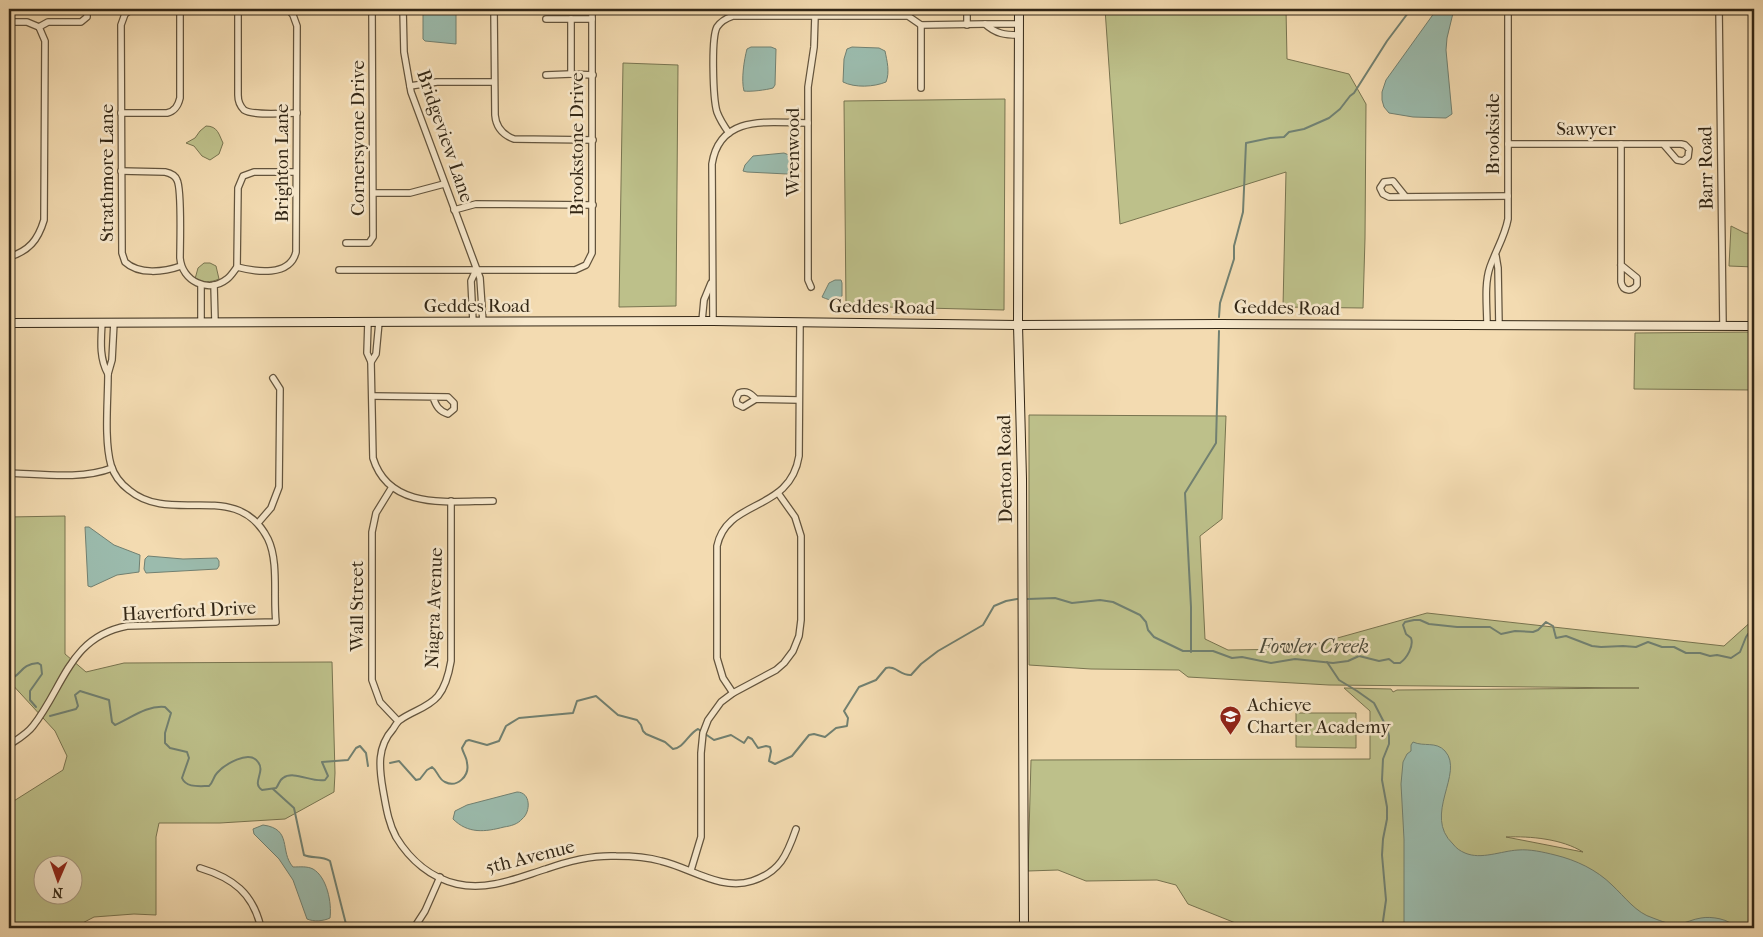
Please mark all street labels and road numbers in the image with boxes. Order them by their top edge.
street label: Cornersyone Drive [347,60,369,216]
street label: Bridgeview Lane [412,67,478,205]
street label: Brookstone Drive [566,72,588,216]
street label: Brookside [1482,93,1504,175]
street label: Strathmore Lane [96,104,118,242]
street label: Brighton Lane [271,104,293,222]
street label: Wrenwood [782,107,804,197]
street label: Sawyer [1556,118,1617,140]
street label: Barr Road [1694,125,1718,210]
street label: Geddes Road [424,295,531,317]
street label: Geddes Road [829,295,936,319]
street label: Geddes Road [1234,296,1341,320]
street label: Denton Road [993,414,1017,523]
street label: Niagra Avenue [421,547,447,669]
street label: Wall Street [346,560,368,652]
street label: Haverford Drive [121,597,257,625]
street label: 5th Avenue [483,835,577,879]

